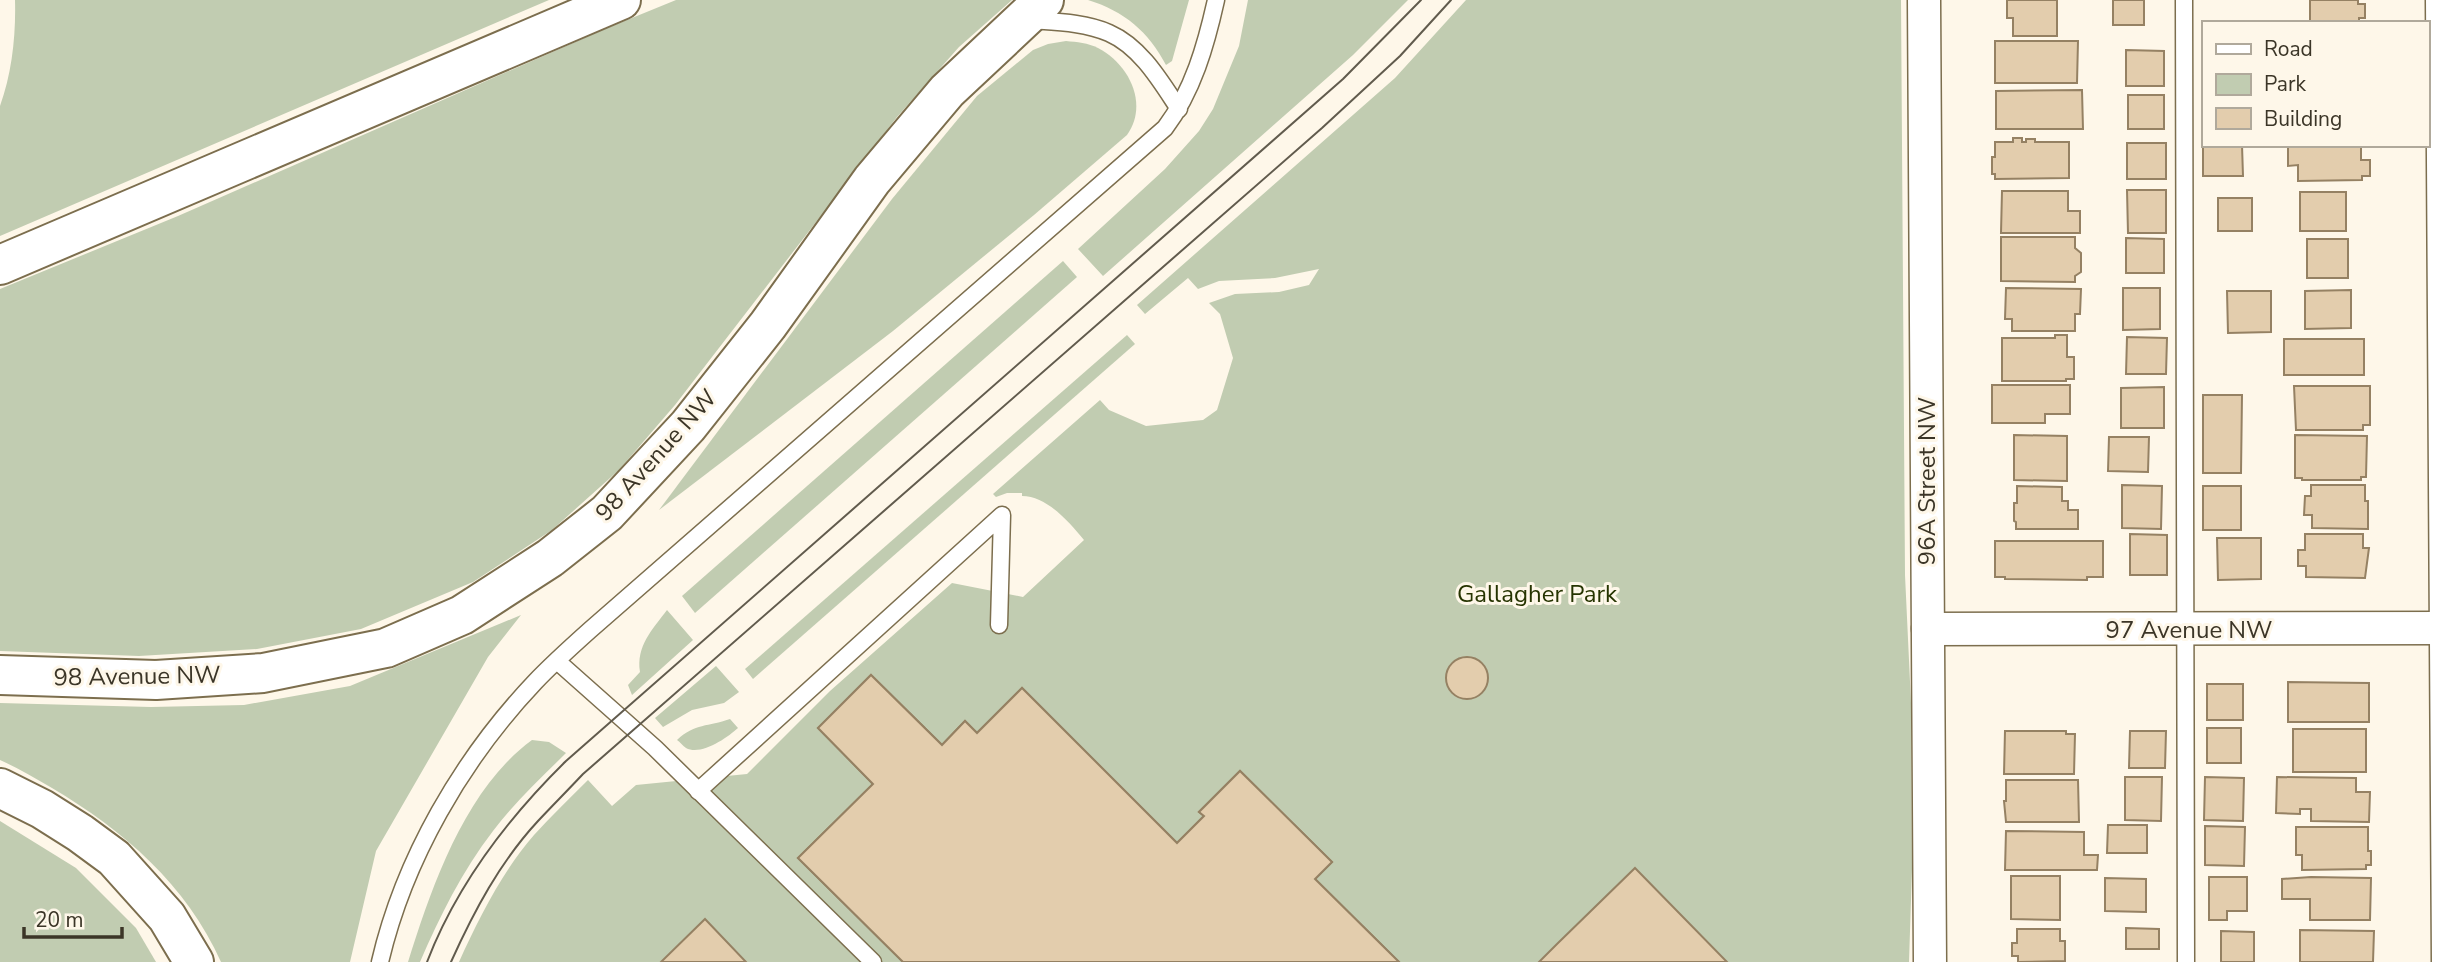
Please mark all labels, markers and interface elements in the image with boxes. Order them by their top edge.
legend [2202,21,2429,147]
text: Road [2264,35,2313,63]
text: Park [2264,70,2306,98]
text: Building [2264,105,2342,133]
street label: 98 Avenue NW [588,382,724,528]
street label: 96A Street NW [1911,397,1943,565]
park label: Gallagher Park [1457,578,1618,610]
street label: 97 Avenue NW [2106,614,2273,646]
street label: 98 Avenue NW [53,659,221,693]
scale bar [24,895,122,939]
text: 20 m [35,906,84,934]

